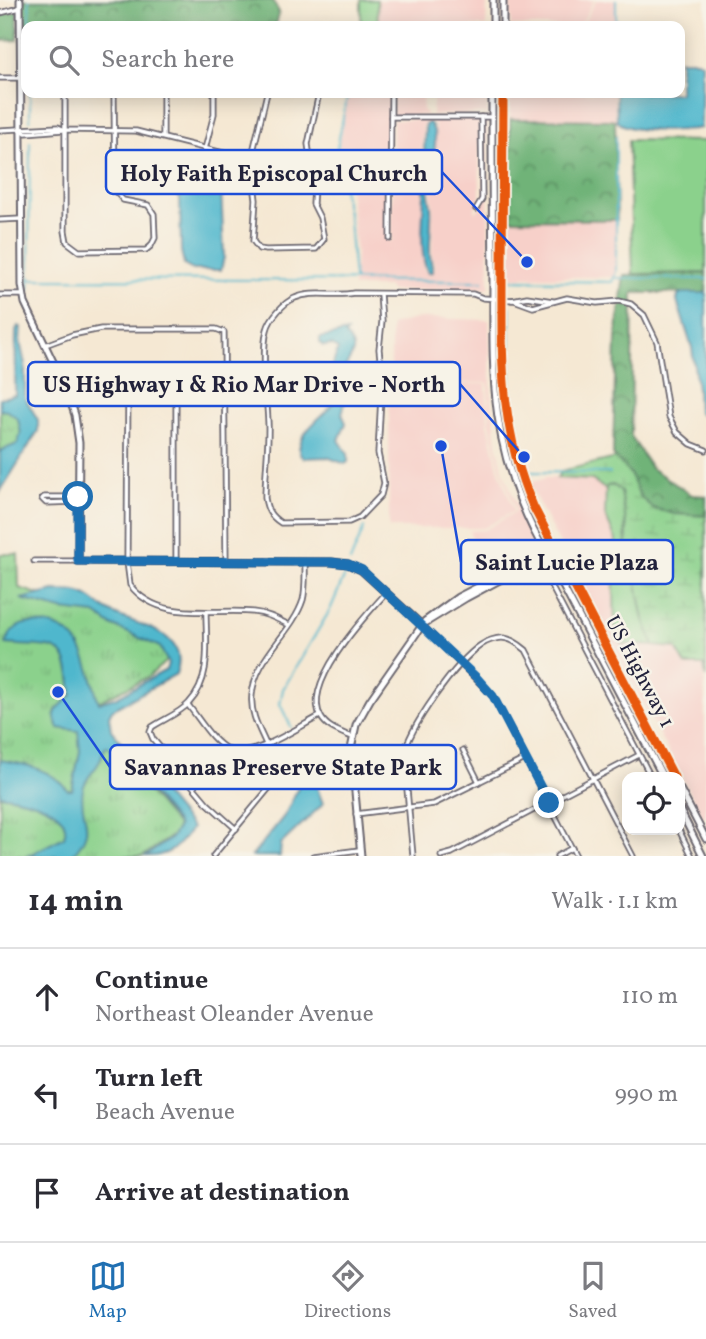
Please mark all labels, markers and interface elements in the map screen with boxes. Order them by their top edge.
search box [21,21,685,98]
icon: search [45,41,83,79]
text: Search here [101,42,234,78]
callout: Holy Faith Episcopal Church [106,150,442,194]
text: Holy Faith Episcopal Church [120,159,428,191]
callout: US Highway 1 & Rio Mar Drive - North [28,362,460,406]
text: US Highway 1 & Rio Mar Drive - North [42,370,446,402]
route start [62,481,93,512]
callout: Saint Lucie Plaza [461,540,673,584]
text: Saint Lucie Plaza [475,548,659,580]
street label: US Highway 1 [597,611,681,733]
callout: Savannas Preserve State Park [110,745,456,789]
text: Savannas Preserve State Park [124,753,442,785]
map controls [622,772,685,835]
button: locate [622,772,685,835]
route end [533,787,564,818]
text: 14 min [28,881,124,923]
text: Walk · 1.1 km [551,886,678,918]
text: Continue [95,963,208,999]
icon: ahead [28,978,66,1016]
text: 110 m [621,981,678,1013]
text: Northeast Oleander Avenue [95,999,374,1031]
text: Turn left [95,1061,203,1097]
icon: left [28,1076,66,1114]
text: 990 m [615,1079,678,1111]
text: Beach Avenue [95,1097,235,1129]
icon: arrive [28,1174,66,1212]
text: Arrive at destination [95,1175,350,1211]
tab: Map [89,1257,127,1325]
tab: Directions [304,1257,391,1325]
tab: Saved [568,1257,617,1325]

